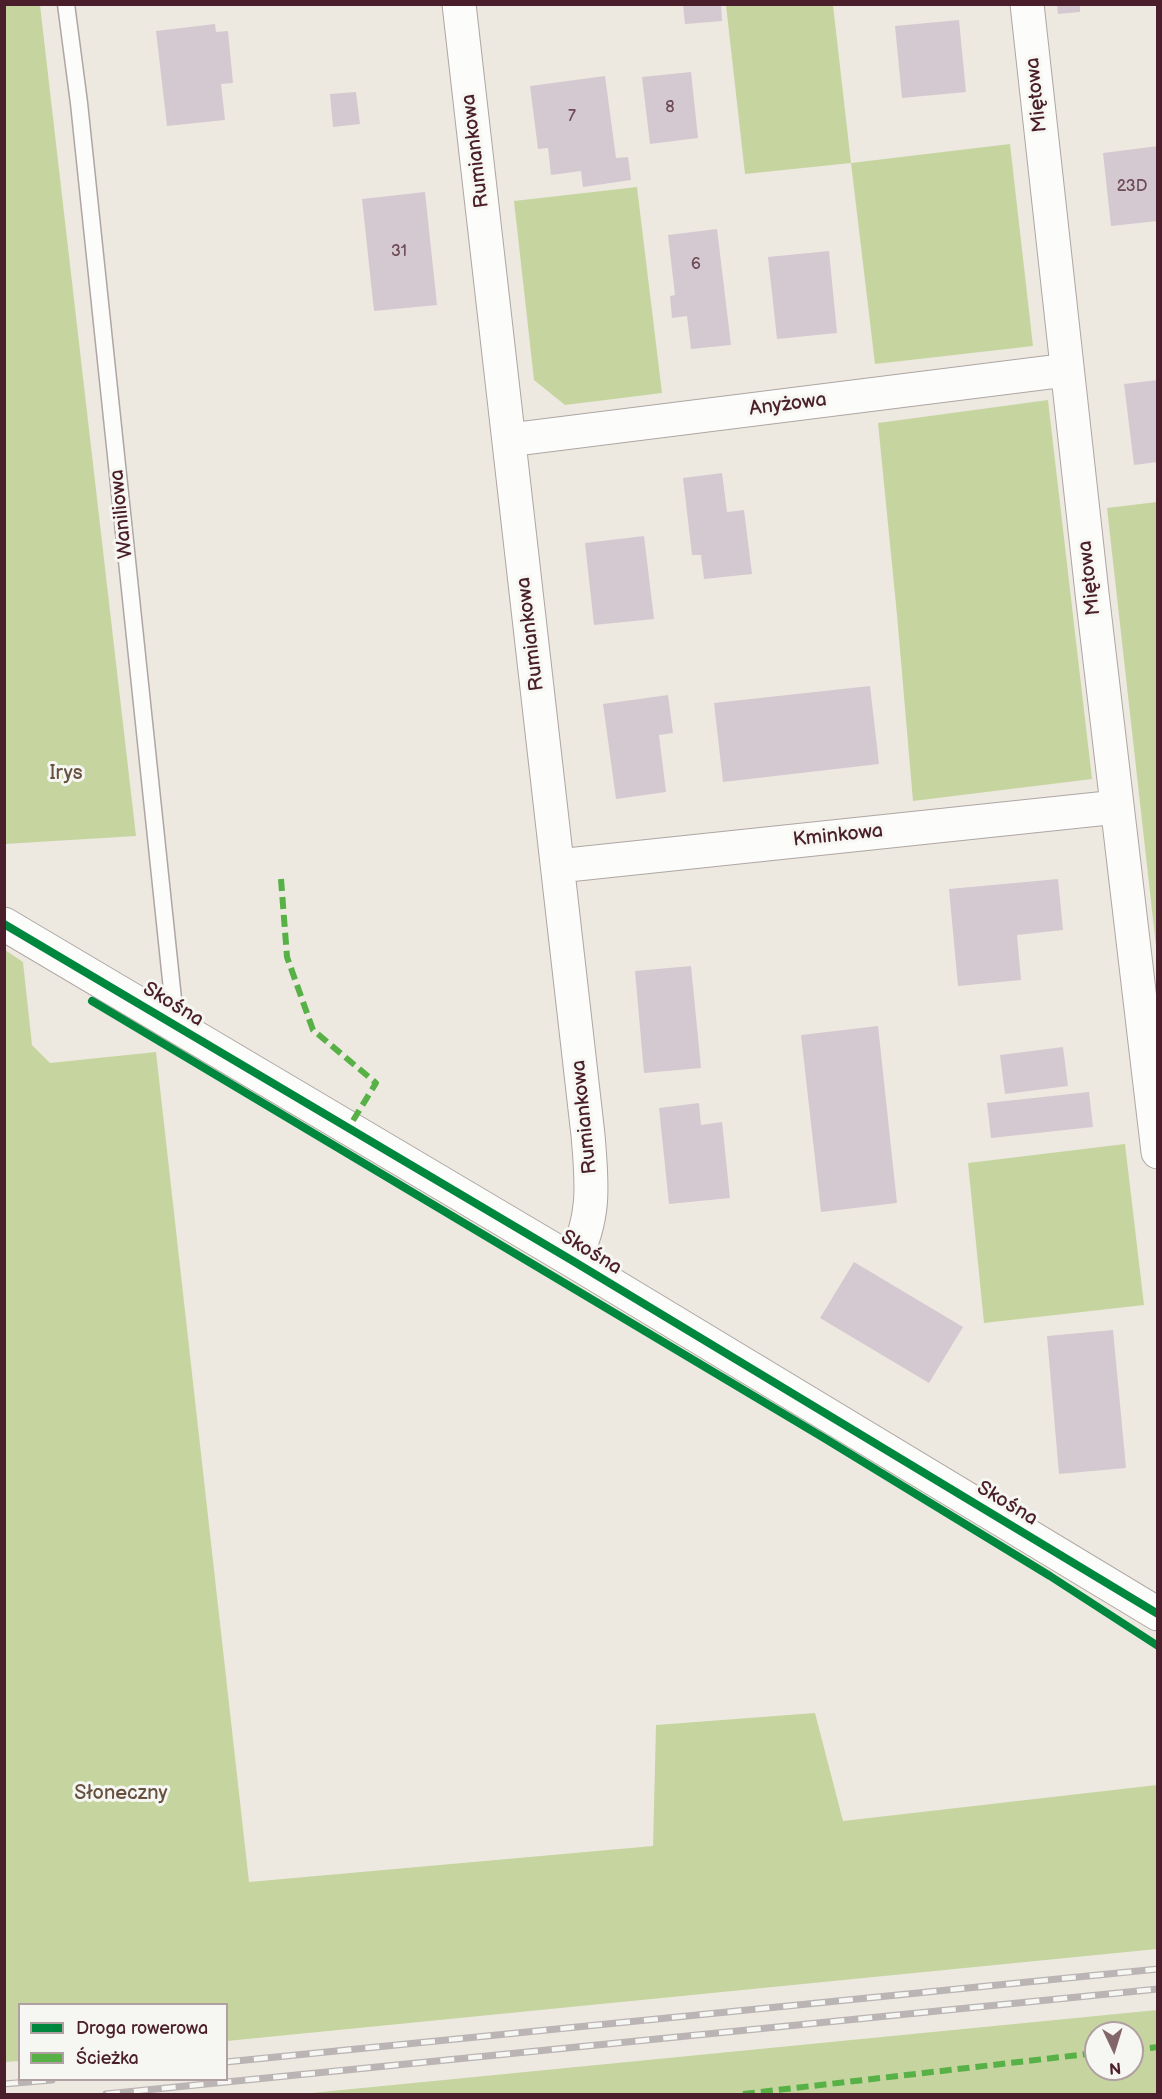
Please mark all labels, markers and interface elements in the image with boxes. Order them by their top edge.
street label: Miętowa [1021,56,1053,134]
street label: Rumiankowa [457,93,495,209]
house number: 8 [665,98,675,118]
house number: 7 [568,107,576,127]
house number: 23D [1117,177,1147,197]
house number: 31 [391,242,407,262]
house number: 6 [691,255,701,275]
street label: Anyżowa [748,388,828,422]
street label: Waniliowa [105,468,139,560]
street label: Miętowa [1074,539,1106,617]
street label: Rumiankowa [512,576,550,692]
park label: Irys [49,762,83,786]
street label: Kminkowa [792,819,884,853]
street label: Skośna [138,978,208,1032]
street label: Rumiankowa [567,1059,603,1175]
street label: Skośna [556,1226,626,1280]
street label: Skośna [972,1477,1042,1531]
park label: Słoneczny [74,1782,168,1806]
legend [18,2003,228,2081]
text: Droga rowerowa [76,2018,208,2039]
north arrow [1084,2021,1144,2081]
text: Ścieżka [76,2048,139,2069]
text: N [1108,2058,1122,2077]

